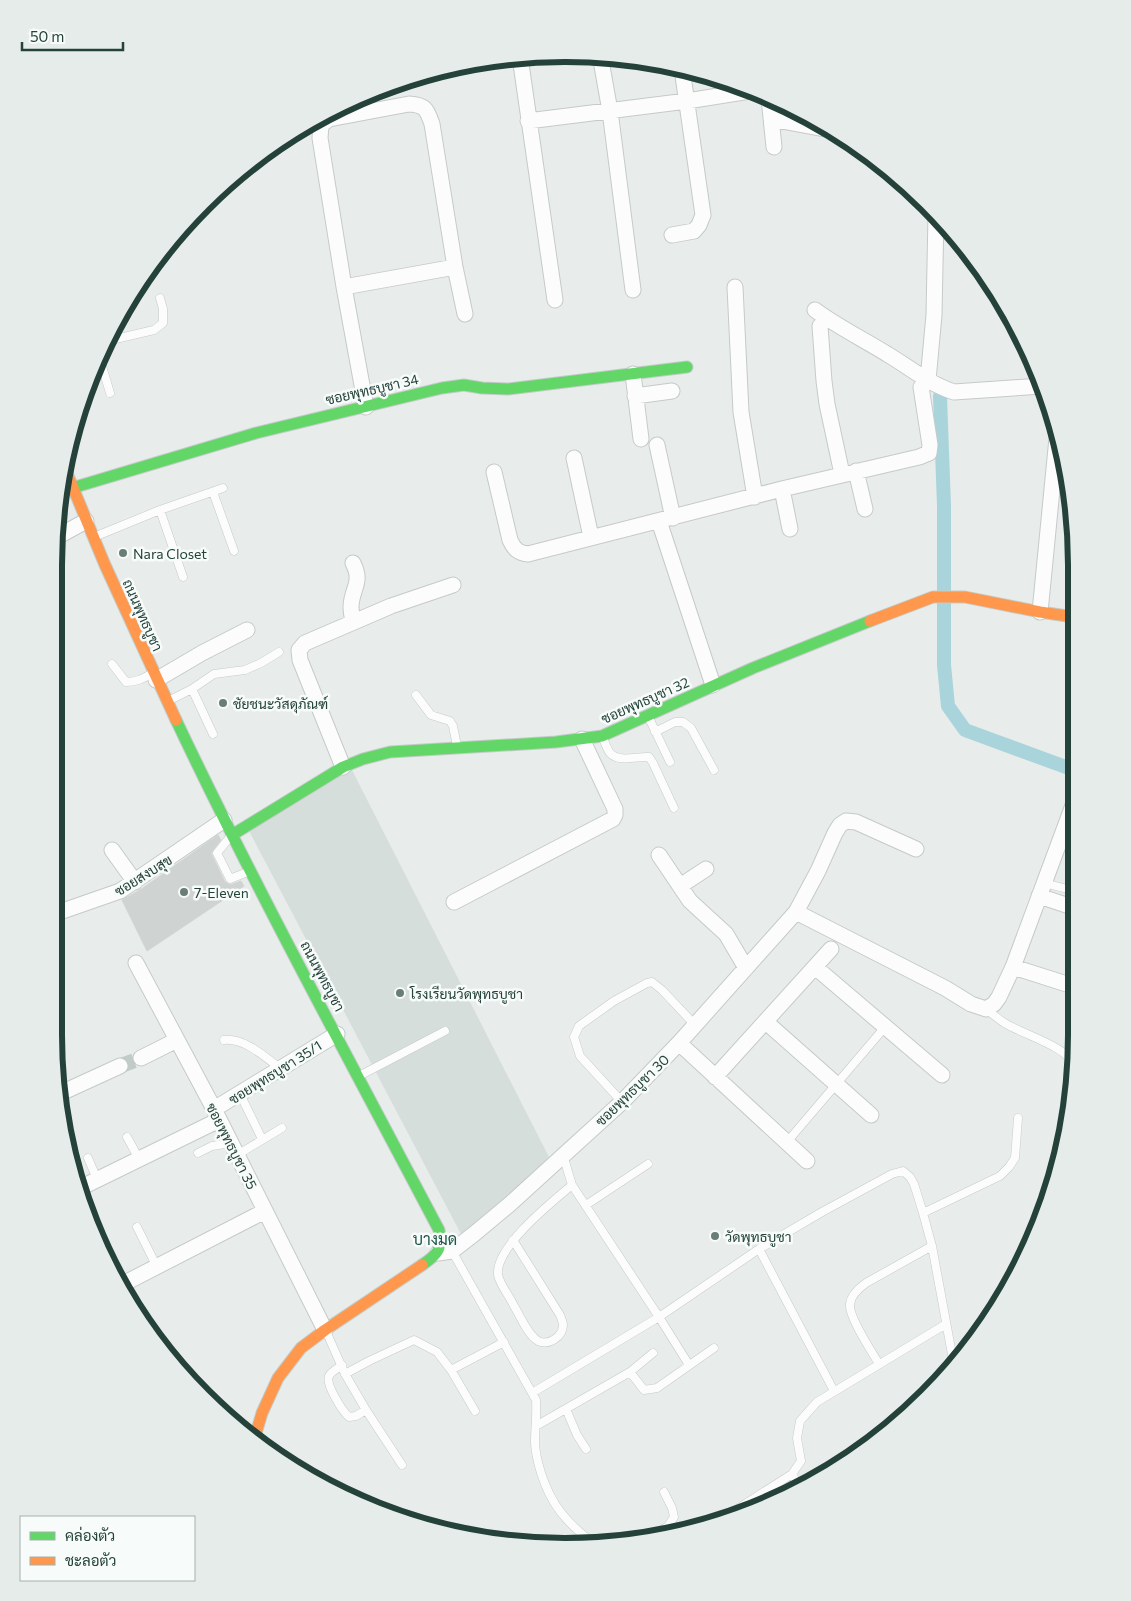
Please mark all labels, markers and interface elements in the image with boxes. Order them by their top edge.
scale bar [22,20,124,52]
text: 50 m [30,27,64,45]
street label: ซอยพุทธบูชา 34 [324,370,421,410]
place label: Nara Closet [133,545,207,562]
marker: Nara Closet [117,547,129,559]
street label: ถนนพุทธบูชา [118,576,166,655]
street label: ซอยพุทธบูชา 32 [598,673,693,729]
place label: ชัยชนะวัสดุภัณฑ์ [233,695,328,714]
marker: ชัยชนะวัสดุภัณฑ์ [217,697,229,709]
street label: ซอยสงบสุข [111,851,176,901]
place label: 7-Eleven [194,884,249,901]
marker: 7-Eleven [178,886,190,898]
street label: ถนนพุทธบูชา [296,938,349,1015]
place label: โรงเรียนวัดพุทธบูชา [409,985,523,1004]
marker: โรงเรียนวัดพุทธบูชา [394,987,406,999]
street label: ซอยพุทธบูชา 35/1 [225,1037,326,1109]
street label: ซอยพุทธบูชา 30 [592,1051,674,1131]
street label: ซอยพุทธบูชา 35 [201,1100,261,1193]
place label: วัดพุทธบูชา [725,1228,792,1247]
district label: บางมด [413,1229,457,1248]
marker: วัดพุทธบูชา [709,1230,721,1242]
legend [20,1516,195,1581]
text: คล่องตัว [65,1526,115,1544]
text: ชะลอตัว [65,1551,116,1569]

